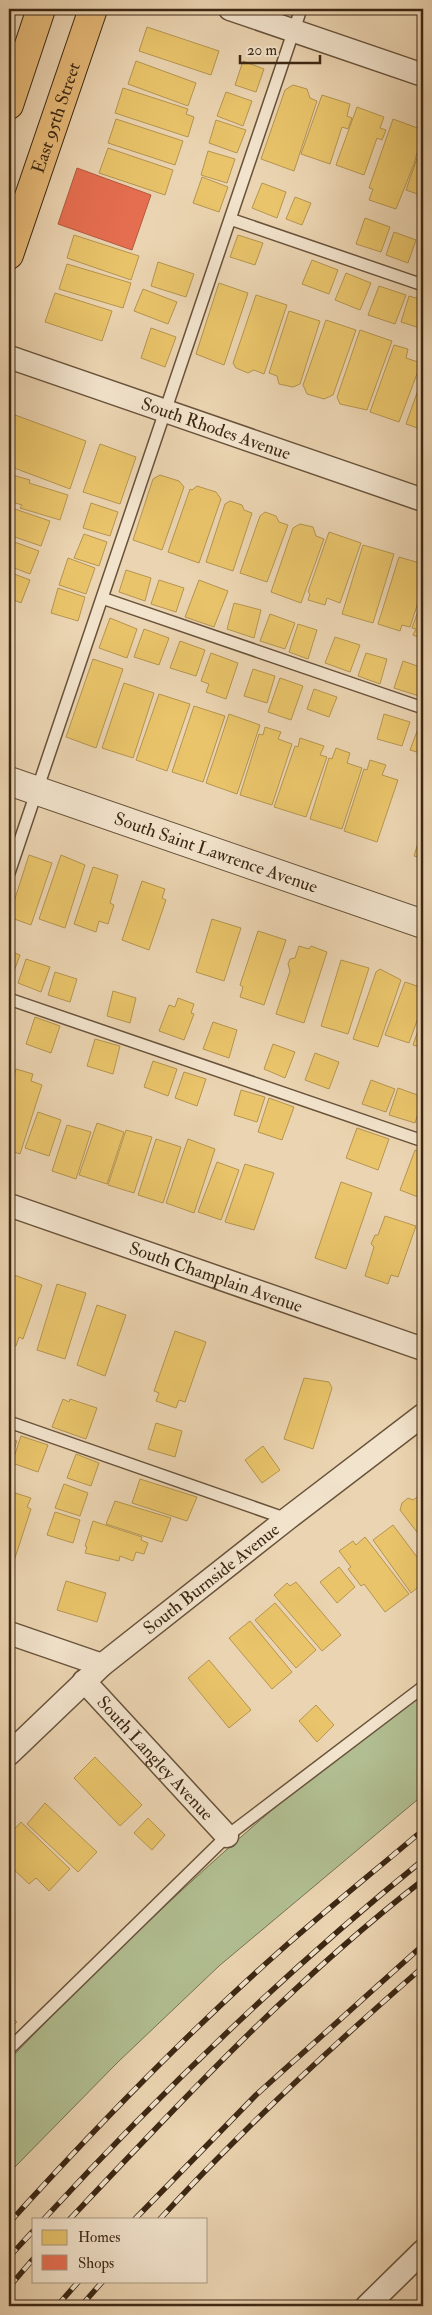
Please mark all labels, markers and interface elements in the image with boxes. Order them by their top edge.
scale bar [240,32,320,64]
text: 20 m [247,41,277,60]
street label: East 95th Street [27,59,86,176]
street label: South Rhodes Avenue [138,393,294,466]
street label: South Saint Lawrence Avenue [111,807,321,899]
street label: South Champlain Avenue [126,1237,306,1318]
street label: South Burnside Avenue [139,1518,285,1640]
street label: South Langley Avenue [92,1691,218,1826]
legend [32,2218,208,2282]
text: Homes [78,2228,120,2247]
text: Shops [78,2254,114,2274]

